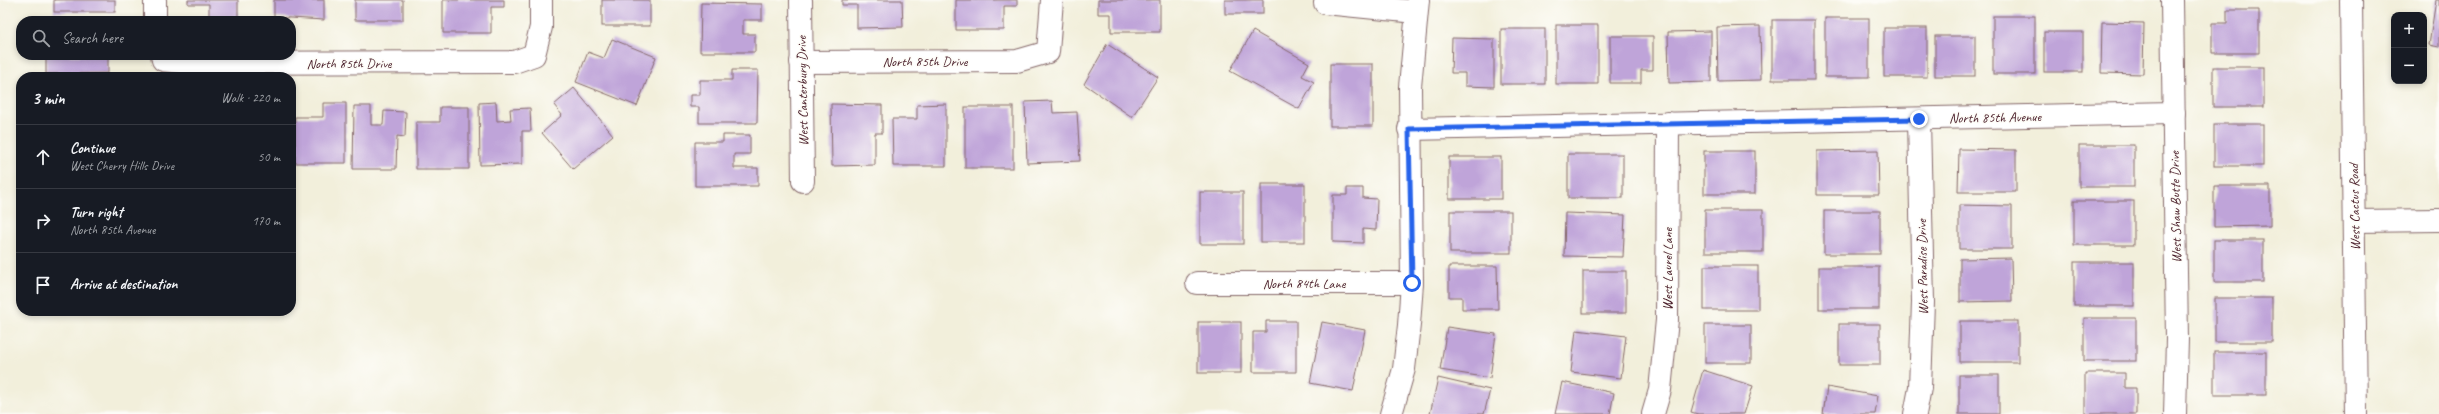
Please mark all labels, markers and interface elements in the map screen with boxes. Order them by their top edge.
map controls [2391,12,2427,84]
button: + [2391,12,2427,48]
search box [16,16,296,60]
icon: search [30,27,52,49]
text: Search here [62,29,123,48]
street label: West Canterbury Drive [793,34,812,146]
button: − [2391,48,2427,84]
street label: North 85th Drive [883,53,969,70]
street label: North 85th Drive [307,55,393,72]
text: 3 min [32,88,65,109]
text: Walk · 220 m [221,90,280,106]
street label: North 85th Avenue [1949,108,2043,127]
route end [1910,110,1928,128]
text: Continue [70,139,115,158]
icon: ahead [32,146,54,168]
text: 50 m [258,149,280,165]
street label: West Shaw Butte Drive [2166,150,2185,263]
text: West Cherry Hills Drive [70,158,174,174]
street label: West Cactus Road [2345,161,2364,250]
text: Turn right [70,203,123,222]
icon: right [32,210,54,232]
text: 170 m [252,213,280,229]
street label: West Paradise Drive [1913,218,1932,315]
text: North 85th Avenue [70,222,155,238]
street label: West Laurel Lane [1659,226,1676,310]
icon: arrive [32,274,54,296]
route start [1403,274,1421,292]
text: Arrive at destination [70,275,177,294]
street label: North 84th Lane [1263,275,1347,292]

